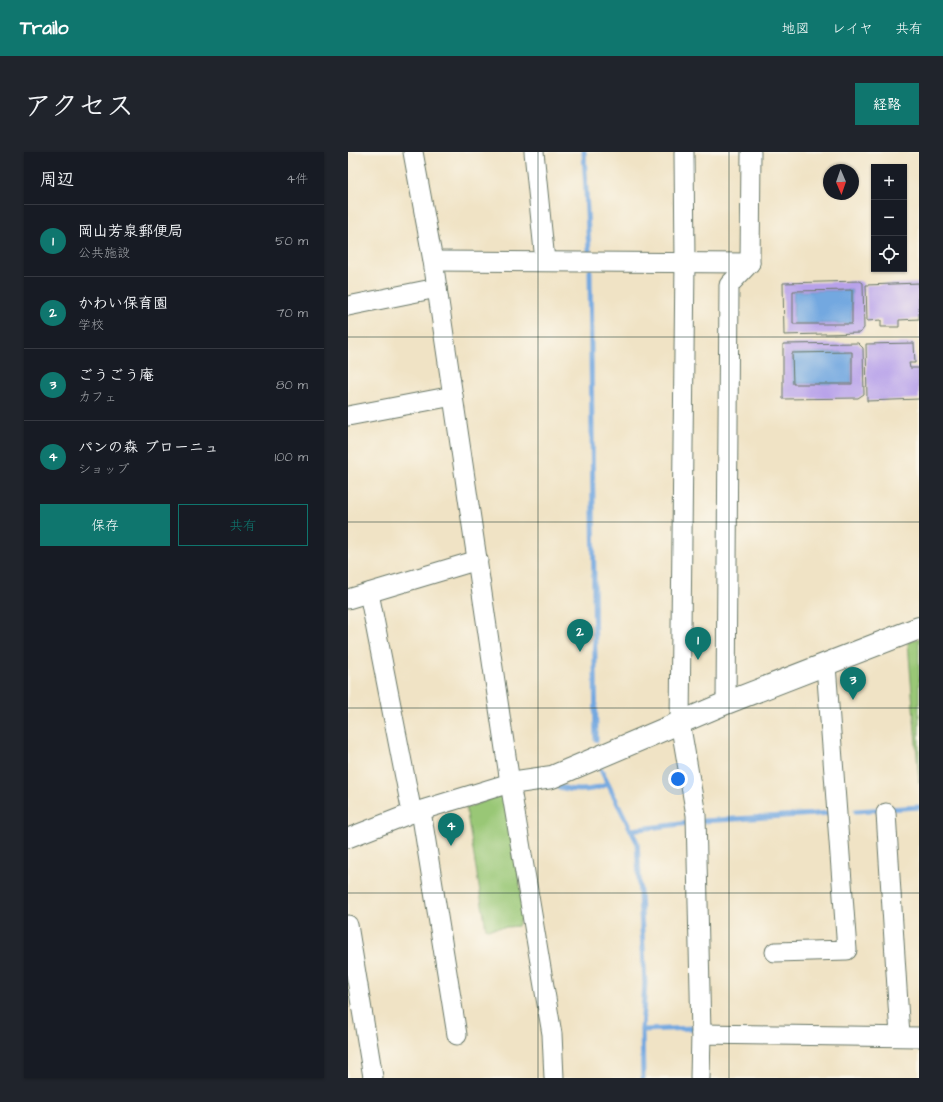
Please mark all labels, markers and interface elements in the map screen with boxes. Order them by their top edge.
text: Trailo [20,15,69,42]
text: 地図 [782,19,810,39]
text: レイヤ [832,19,873,39]
text: 共有 [895,19,923,39]
button: 経路 [855,83,919,125]
text: アクセス [24,87,134,126]
north arrow [823,164,859,200]
map controls [871,164,907,272]
button: + [871,164,907,200]
text: 周辺 [40,168,74,192]
text: 4件 [286,170,308,188]
button: − [871,200,907,236]
text: 岡山芳泉郵便局 [78,221,183,242]
text: 1 [52,232,54,250]
text: 50 m [275,232,308,250]
button: locate [871,236,907,272]
text: 公共施設 [78,244,130,262]
text: かわい保育園 [78,293,168,314]
text: 2 [49,304,57,322]
text: 70 m [276,304,308,322]
text: 学校 [78,316,104,334]
text: ごうごう庵 [78,365,154,386]
text: 3 [50,376,56,394]
text: 80 m [276,376,308,394]
text: カフェ [78,388,117,406]
text: パンの森 ブローニュ [78,437,219,458]
text: 4 [49,448,57,466]
text: 100 m [275,448,308,466]
text: ショップ [78,460,129,478]
button: 保存 [40,504,170,546]
button: 共有 [178,504,308,546]
pin: 2 [567,619,593,652]
pin: 1 [685,627,711,660]
pin: 3 [840,667,866,700]
your location [668,769,688,789]
pin: 4 [438,813,464,846]

